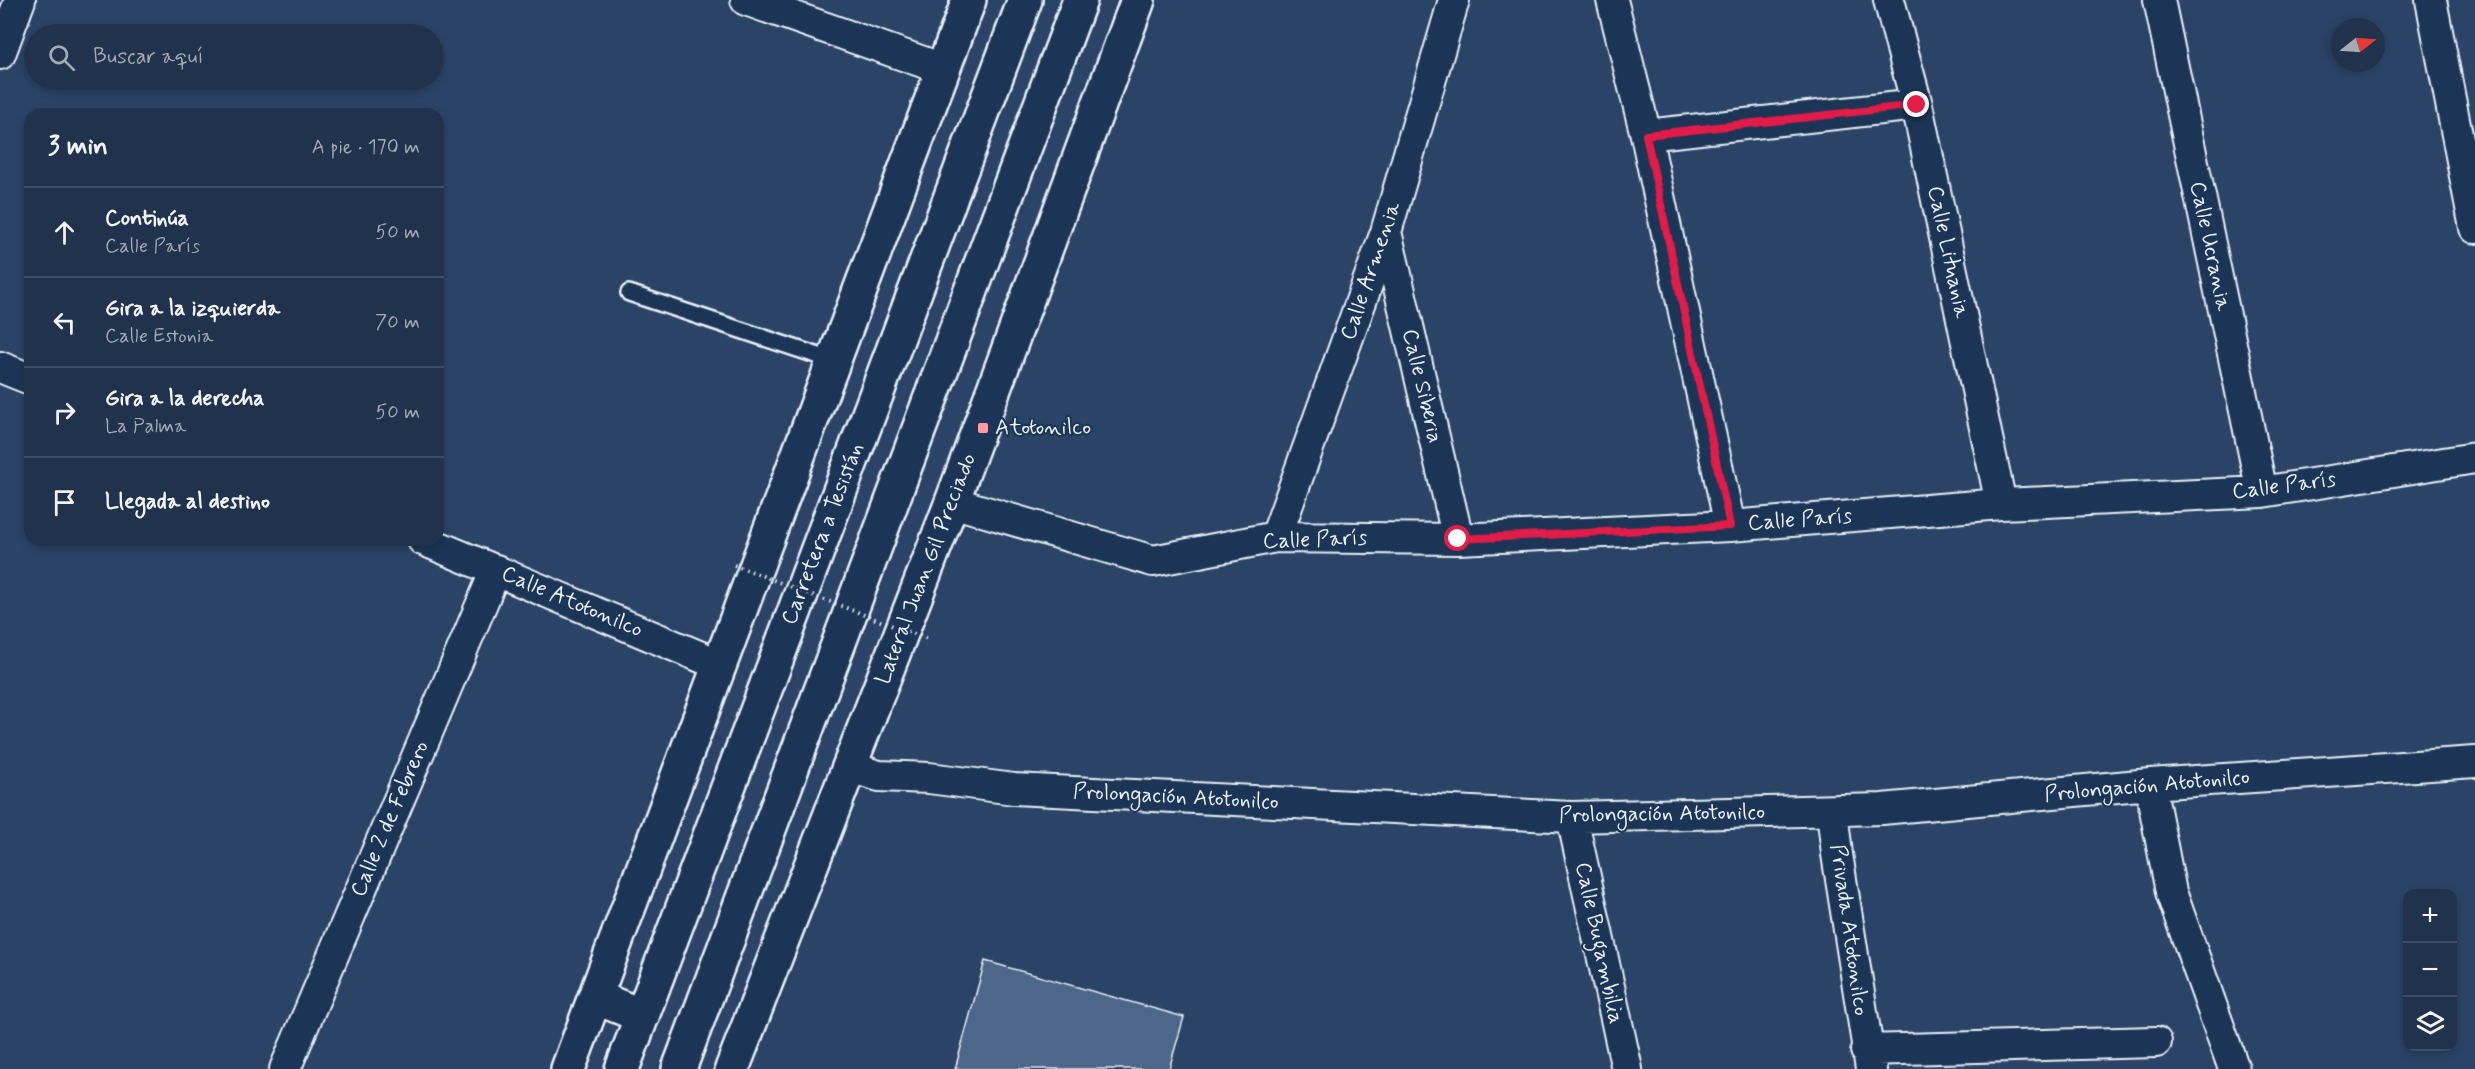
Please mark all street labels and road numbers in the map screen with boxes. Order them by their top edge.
street label: Calle Ucrania [2183,179,2238,314]
street label: Calle Lituania [1920,183,1976,321]
street label: Calle Armenia [1334,198,1408,344]
street label: Calle Siberia [1395,326,1449,446]
street label: Carretera a Tesistán [775,439,871,629]
street label: Lateral Juan Gil Preciado [869,450,983,688]
street label: Calle París [2230,466,2338,506]
street label: Calle París [1747,502,1853,538]
street label: Calle París [1262,524,1368,556]
street label: Calle Atotonilco [497,560,647,644]
street label: Calle 2 de Febrero [345,737,435,901]
street label: Prolongación Atotonilco [2043,763,2251,812]
street label: Prolongación Atotonilco [1072,778,1280,819]
street label: Prolongación Atotonilco [1559,798,1765,833]
street label: Privada Atotonilco [1823,843,1875,1017]
street label: Calle Bugambilia [1565,859,1630,1027]

